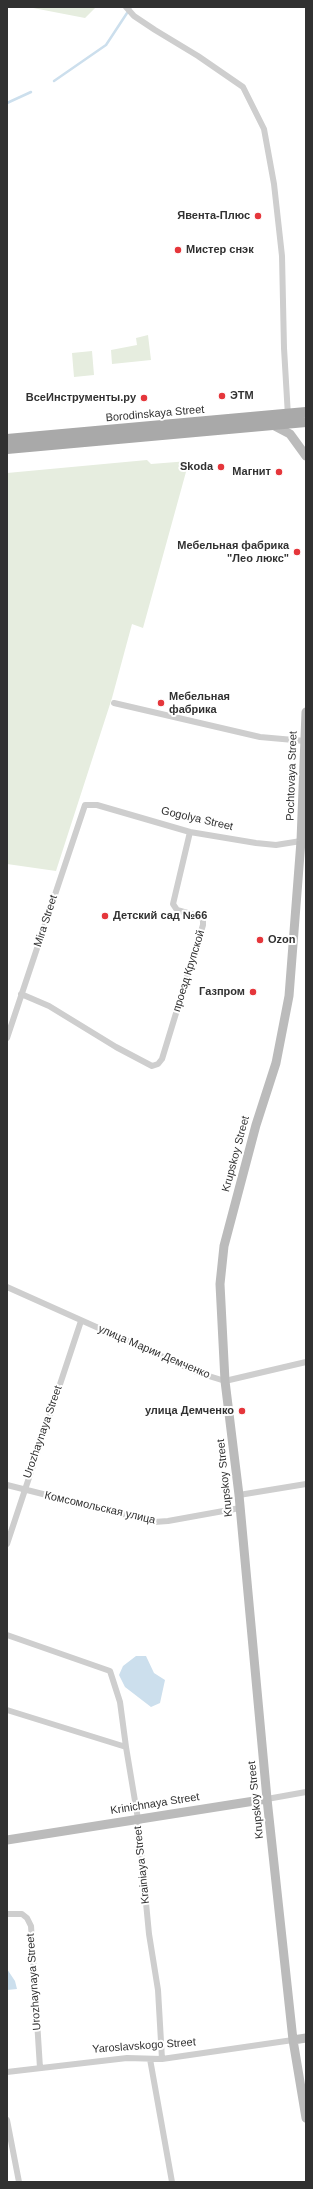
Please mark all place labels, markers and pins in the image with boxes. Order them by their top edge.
place label: Явента-Плюс [177,209,250,223]
marker: Явента-Плюс [253,211,263,221]
place label: Мистер снэк [186,243,254,257]
marker: Мистер снэк [173,245,183,255]
place label: ЭТМ [230,389,254,403]
place label: ВсеИнструменты.ру [26,391,136,405]
marker: ЭТМ [217,391,227,401]
marker: ВсеИнструменты.ру [139,393,149,403]
place label: Skoda [180,460,213,474]
marker: Skoda [216,462,226,472]
place label: Магнит [232,465,271,479]
marker: Магнит [274,467,284,477]
place label: Мебельная фабрика "Лео люкс" [177,539,289,565]
marker: Мебельная фабрика "Лео люкс" [292,547,302,557]
place label: Мебельная фабрика [169,690,230,716]
marker: Мебельная фабрика [156,698,166,708]
place label: Детский сад №66 [113,909,207,923]
marker: Детский сад №66 [100,911,110,921]
place label: Ozon [268,933,295,947]
marker: Ozon [255,935,265,945]
place label: Газпром [199,985,245,999]
marker: Газпром [248,987,258,997]
place label: улица Демченко [145,1404,234,1418]
marker: улица Демченко [237,1406,247,1416]

